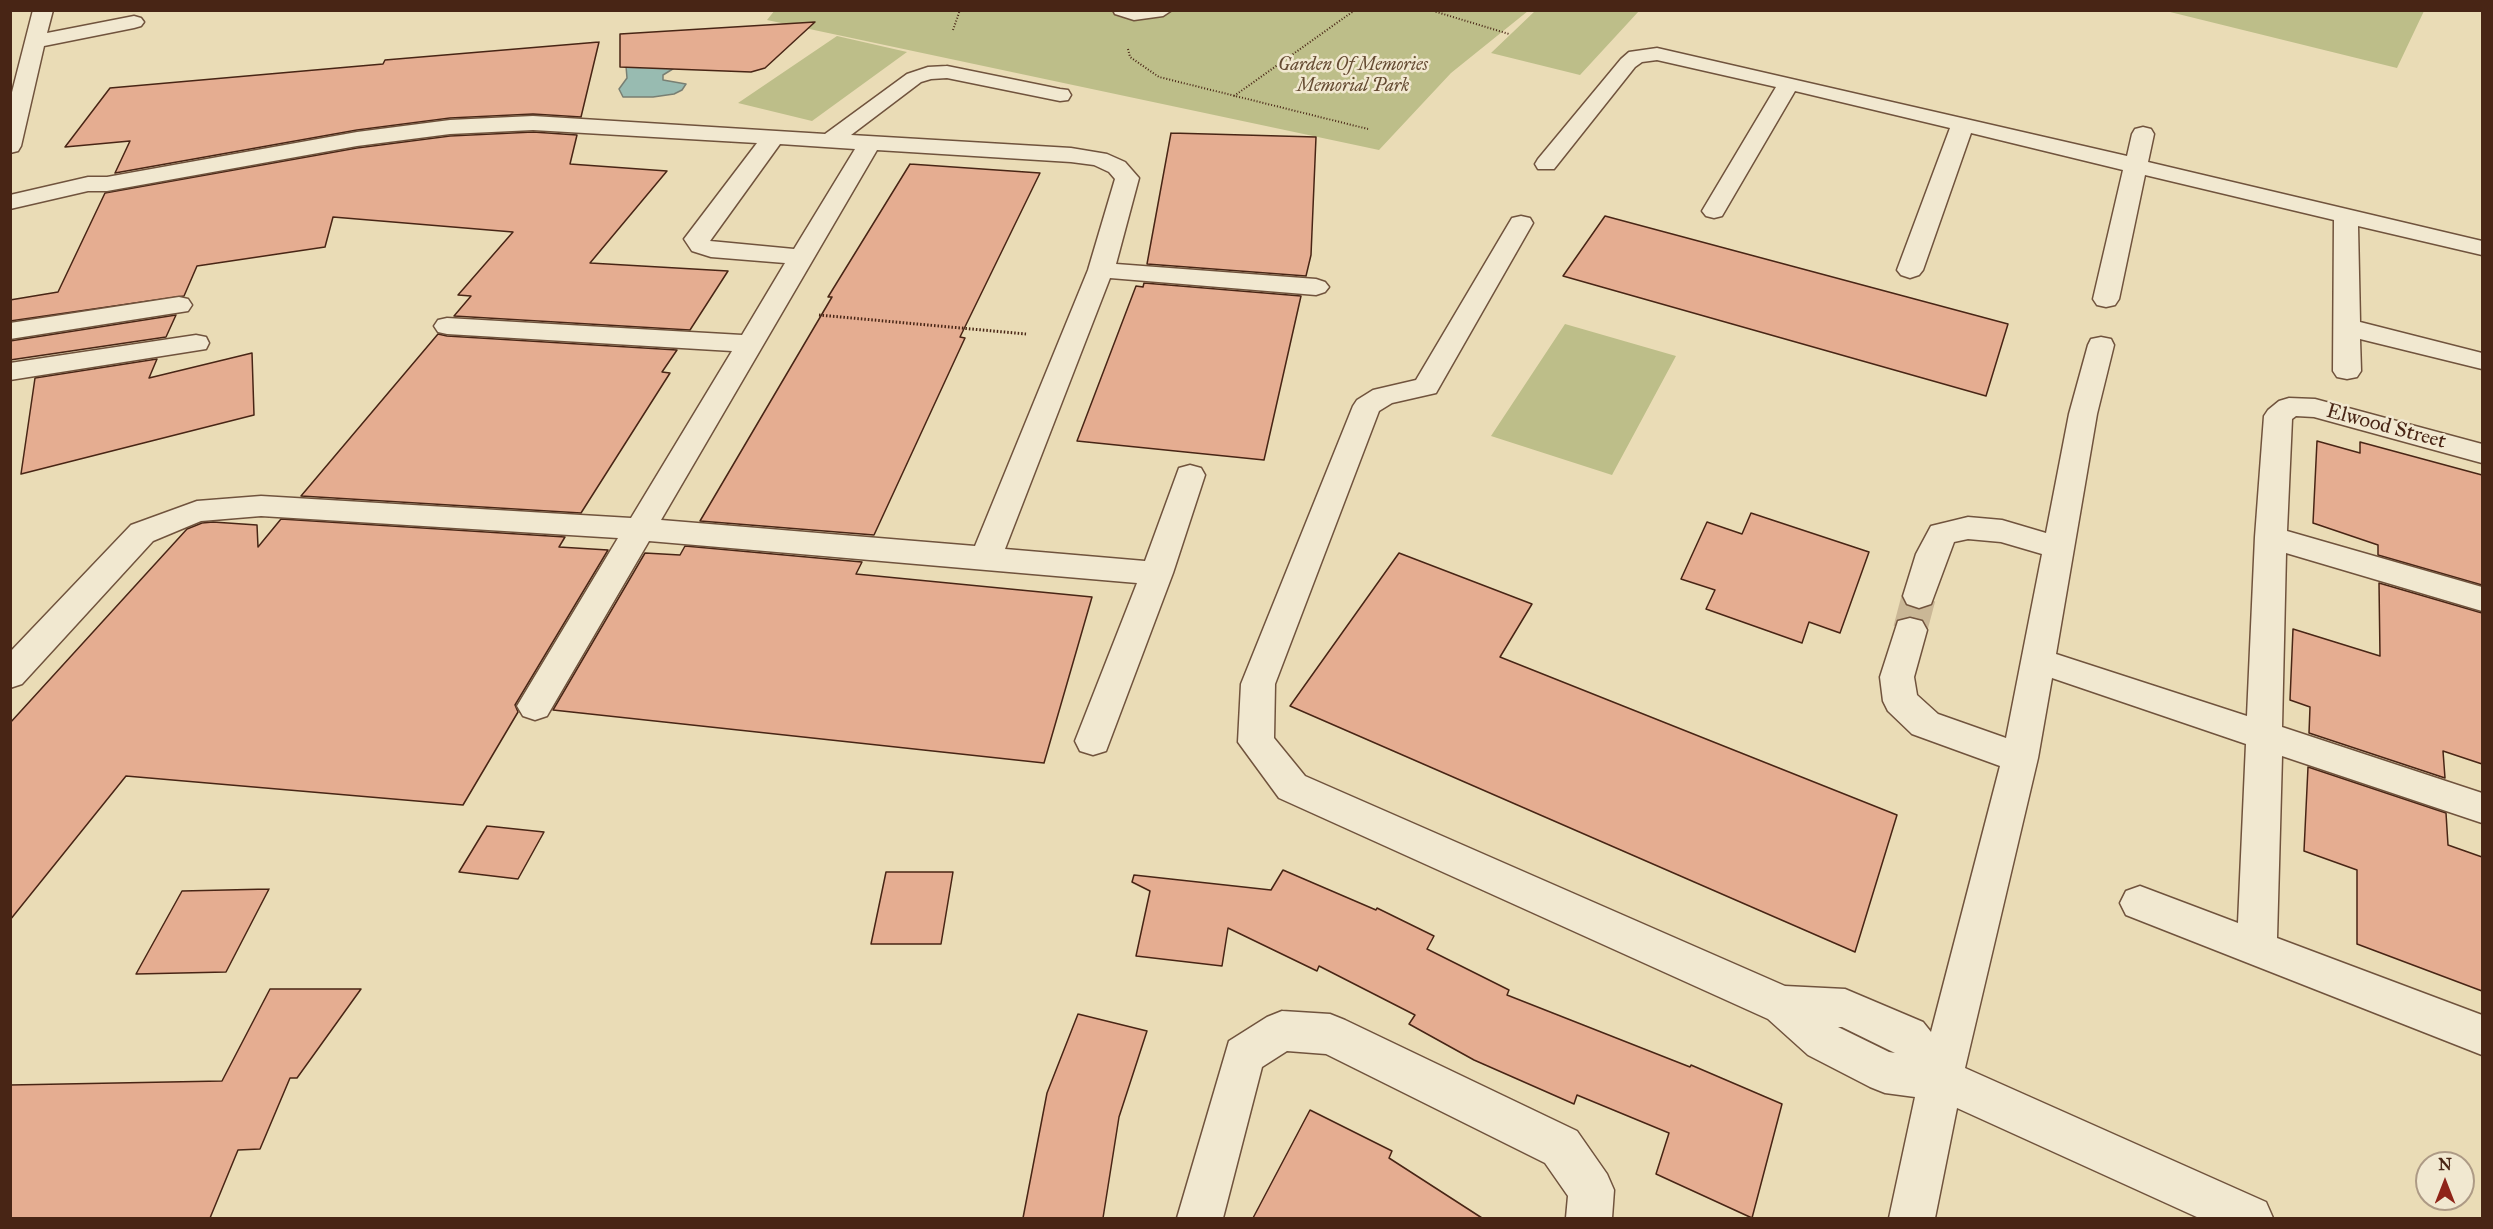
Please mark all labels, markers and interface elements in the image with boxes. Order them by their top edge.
park label: Garden Of Memories Memorial Park [1278,55,1428,98]
street label: Elwood Street [2323,399,2449,455]
north arrow [2415,1151,2475,1211]
text: N [2438,1155,2452,1174]

